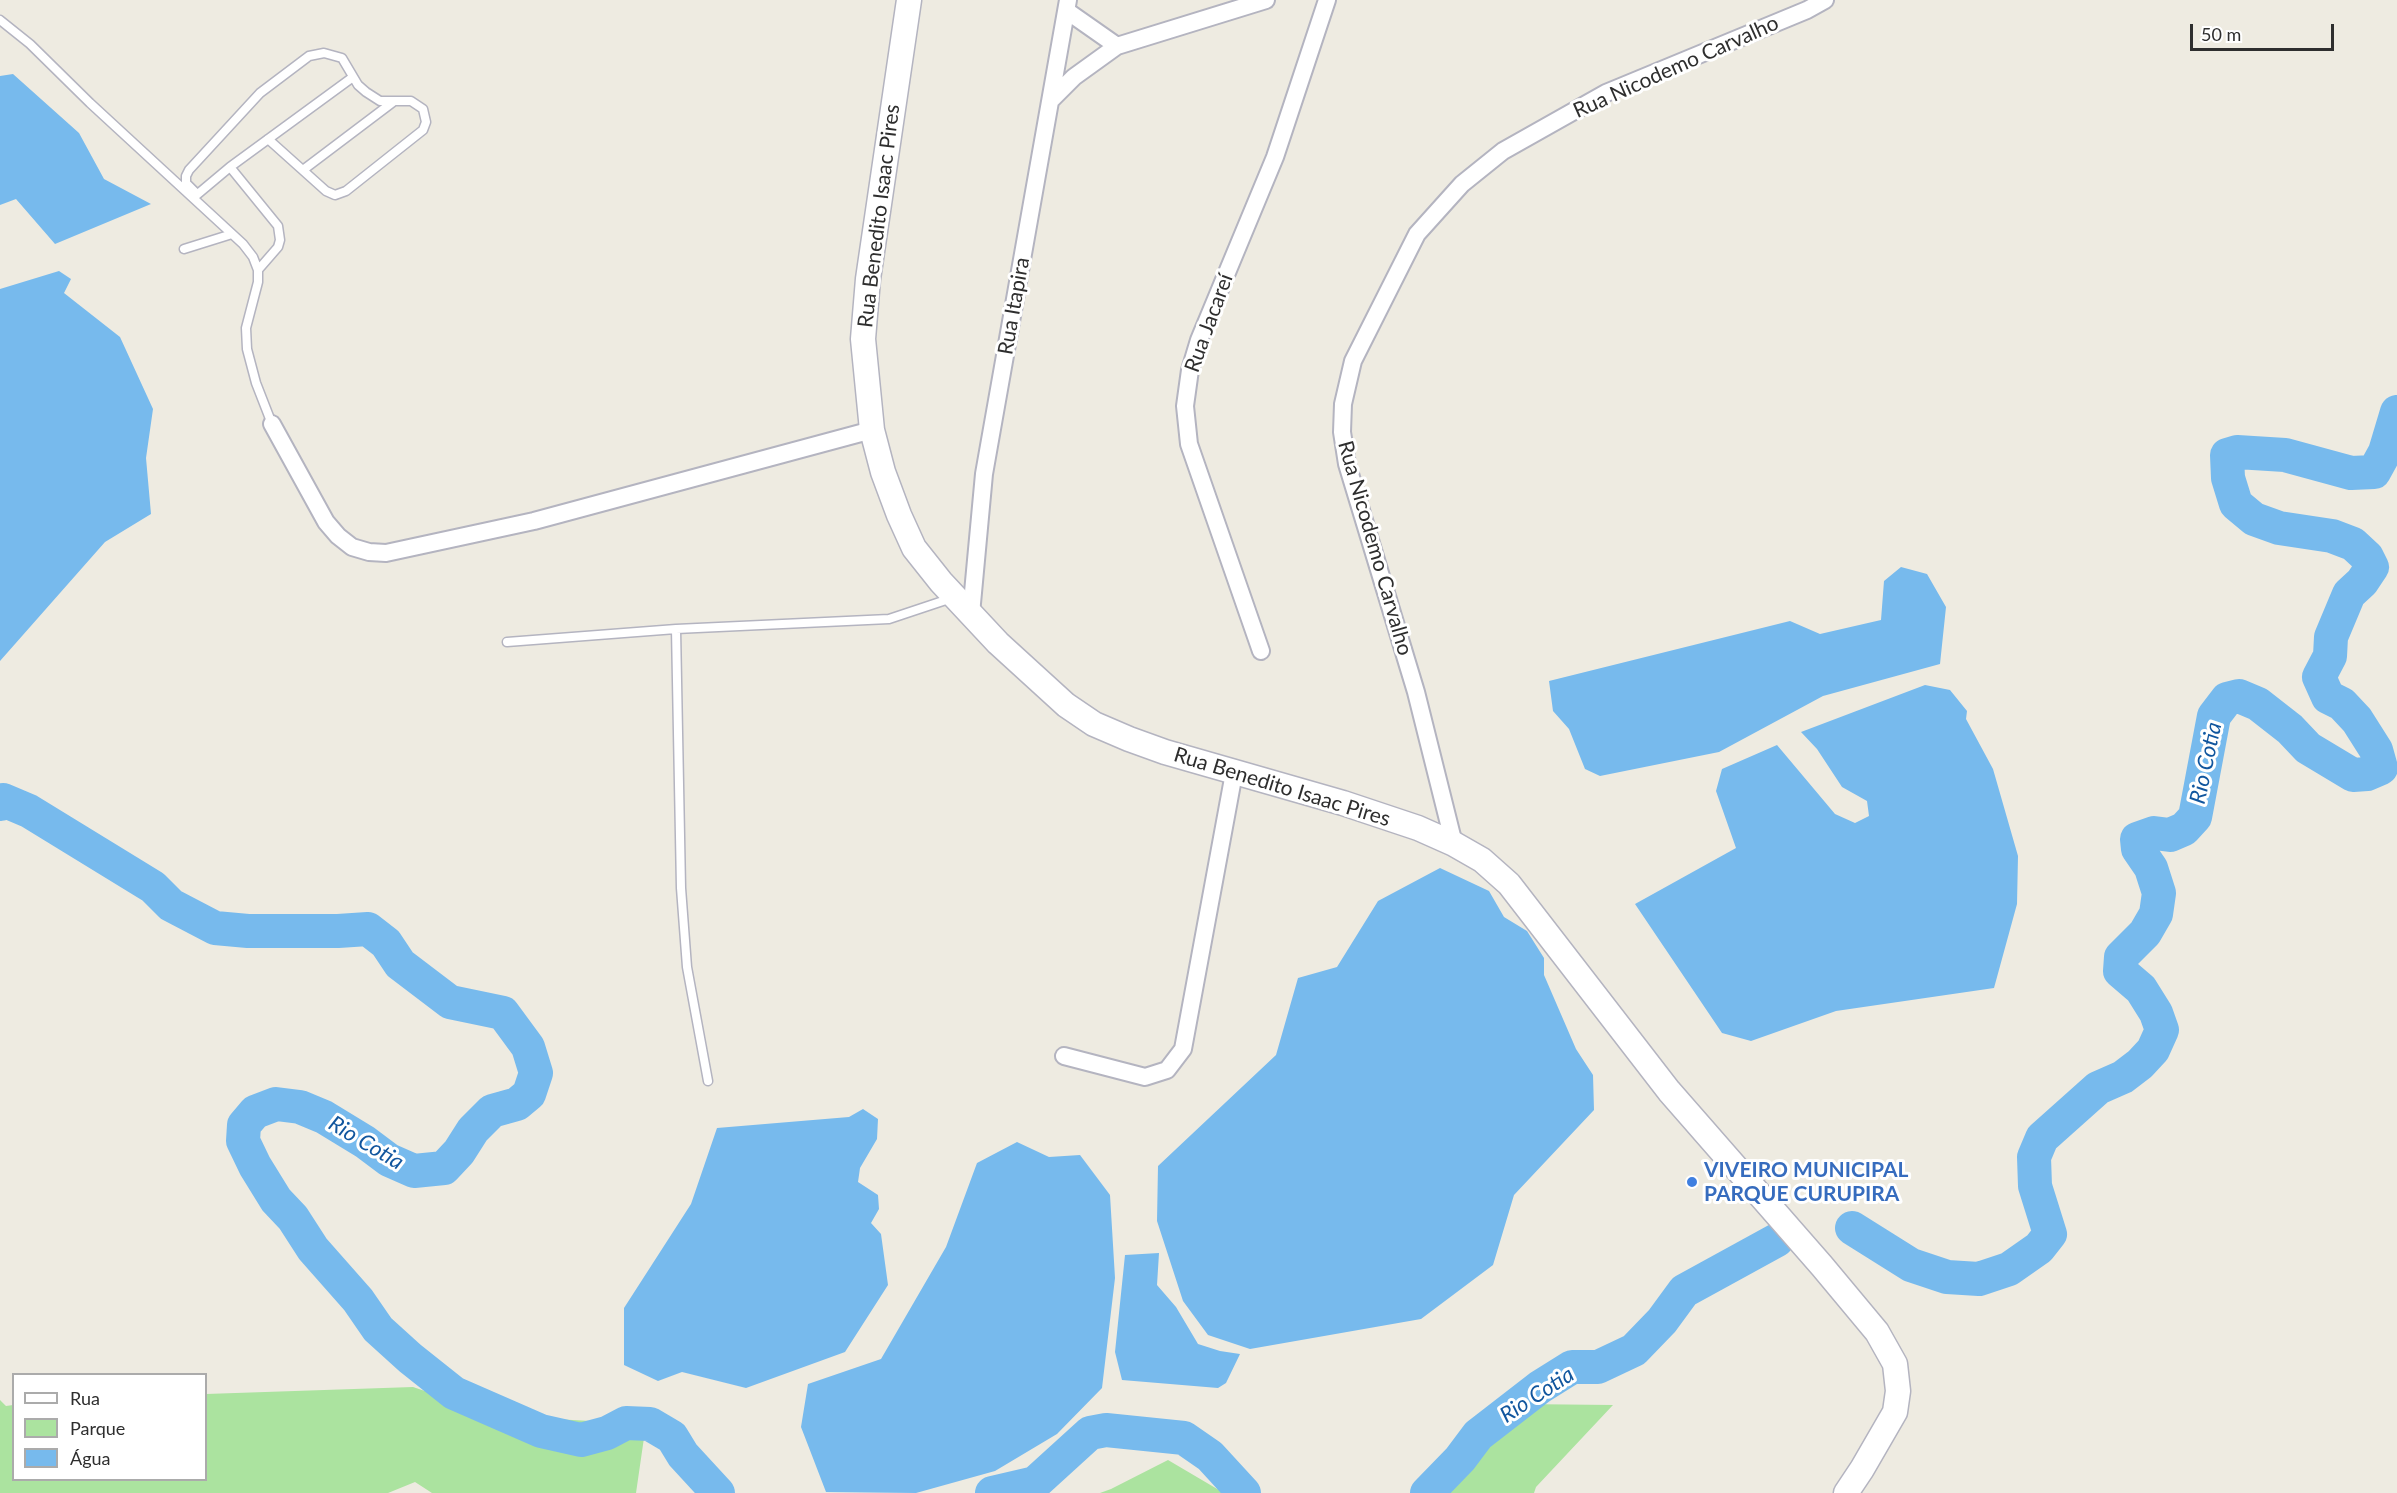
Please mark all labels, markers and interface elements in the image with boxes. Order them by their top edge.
street label: Rua Nicodemo Carvalho [1569,10,1783,124]
scale bar [2193,12,2337,50]
text: 50 m [2201,23,2241,45]
street label: Rua Benedito Isaac Pires [853,103,905,329]
street label: Rua Itapira [993,255,1035,357]
street label: Rua Jacareí [1180,270,1238,376]
street label: Rua Nicodemo Carvalho [1332,438,1418,658]
water label: Rio Cotia [2184,720,2228,806]
street label: Rua Benedito Isaac Pires [1171,742,1393,832]
water label: Rio Cotia [324,1110,408,1176]
place label: VIVEIRO MUNICIPAL PARQUE CURUPIRA [1704,1157,1908,1207]
marker: VIVEIRO MUNICIPAL PARQUE CURUPIRA [1685,1175,1699,1189]
water label: Rio Cotia [1495,1361,1579,1429]
legend [12,1373,207,1481]
text: Rua [70,1387,100,1409]
text: Parque [70,1417,125,1439]
text: Água [70,1447,111,1469]

